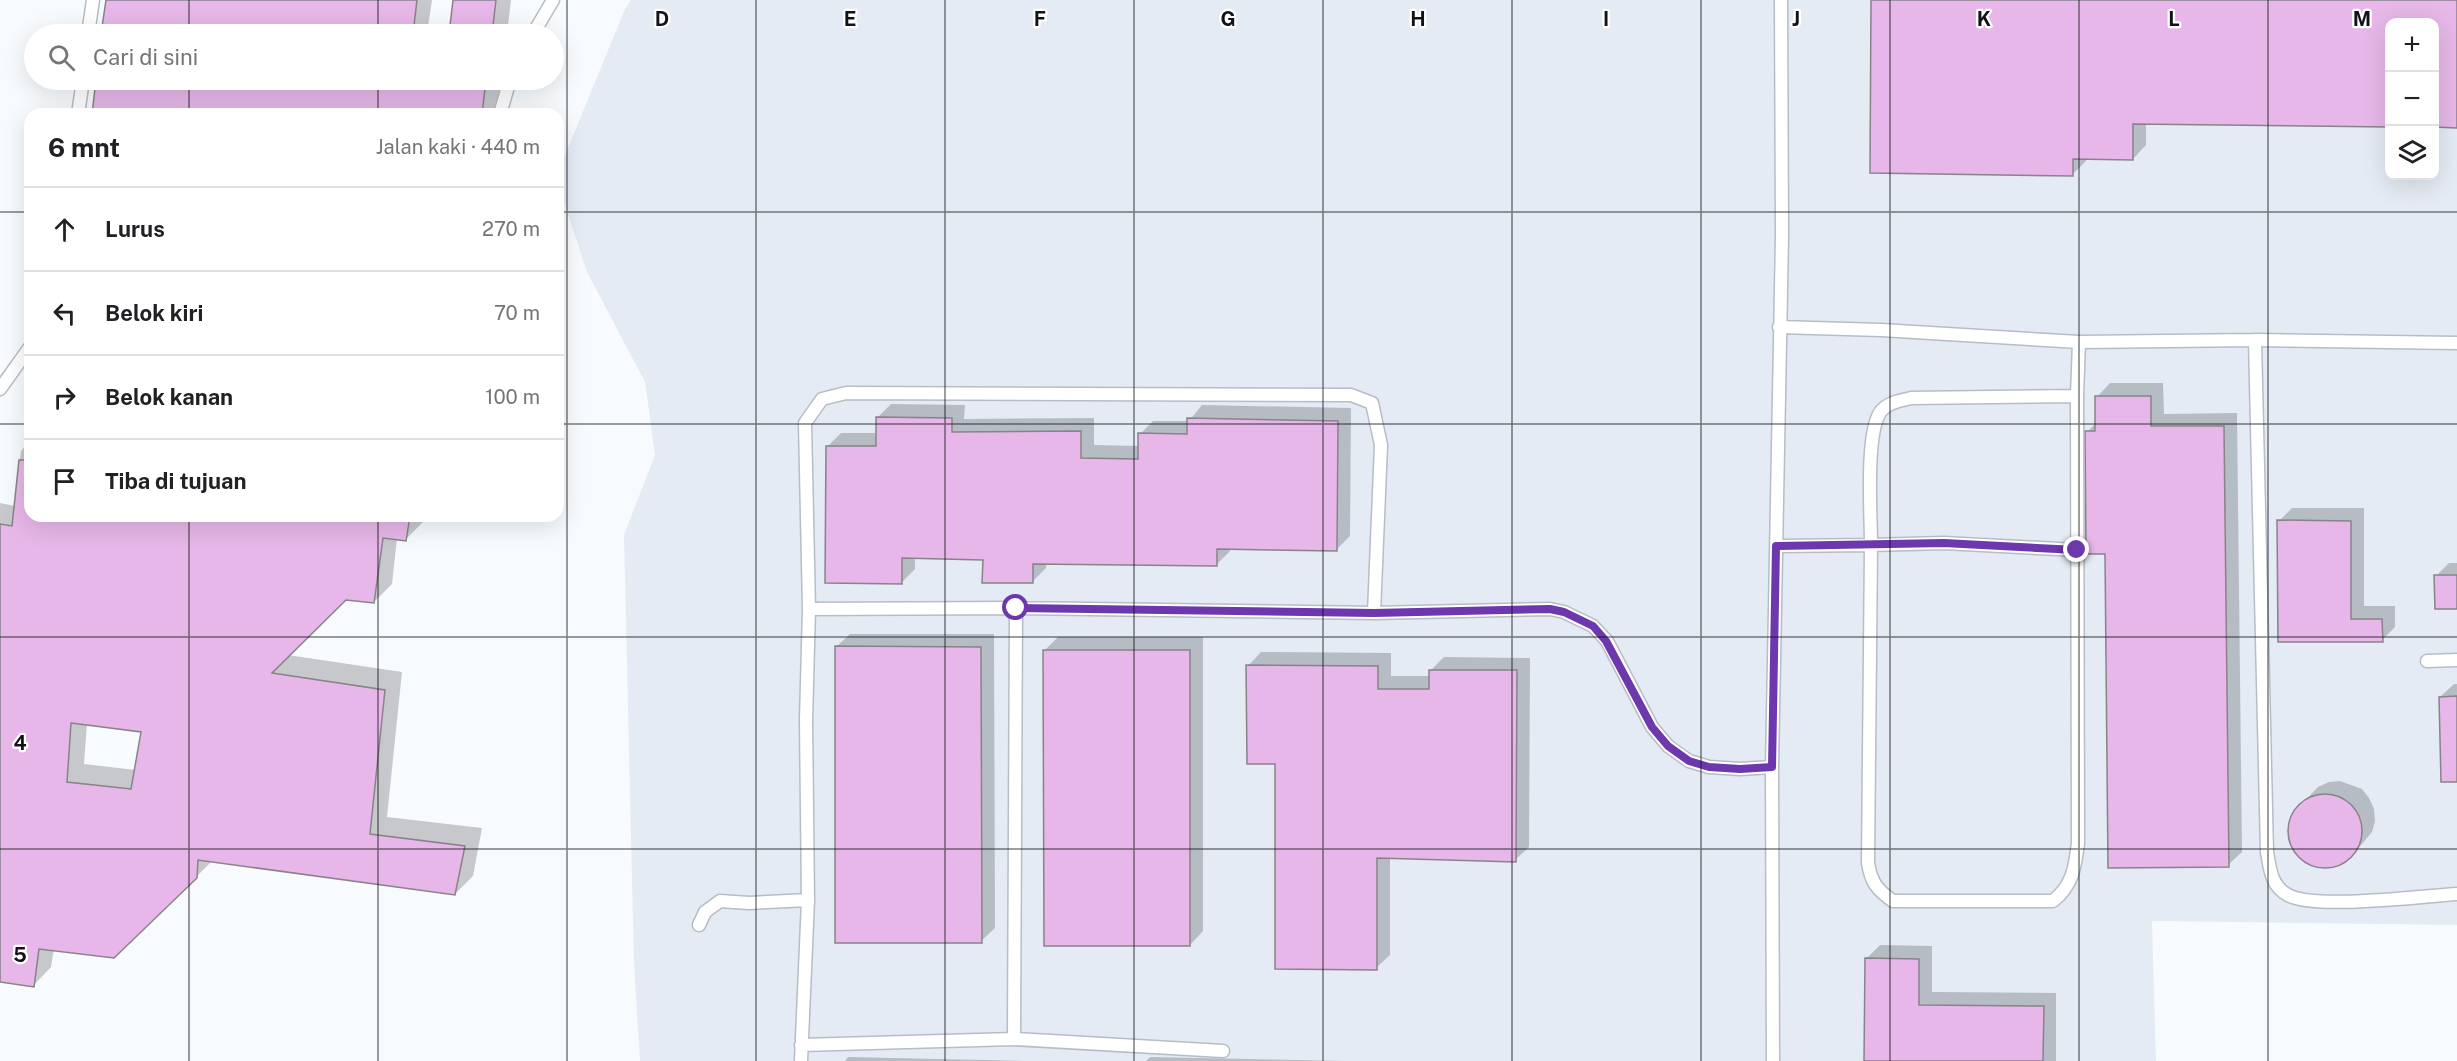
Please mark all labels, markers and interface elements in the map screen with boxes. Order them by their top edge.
text: D [655,7,669,31]
text: E [844,7,856,31]
text: F [1034,7,1046,31]
text: G [1220,7,1236,31]
text: H [1410,7,1426,31]
text: I [1603,7,1609,31]
text: J [1792,7,1800,31]
text: K [1977,7,1991,31]
text: L [2168,7,2180,31]
text: M [2353,7,2371,31]
map controls [2385,18,2439,180]
button: + [2385,18,2439,72]
search box [24,24,564,90]
icon: search [45,41,78,74]
text: Cari di sini [93,44,198,70]
button: − [2385,72,2439,126]
button: layers [2385,126,2439,180]
text: 6 mnt [48,132,120,163]
text: Jalan kaki · 440 m [376,135,540,159]
icon: ahead [48,213,81,246]
text: Lurus [105,216,165,242]
text: 270 m [482,217,540,241]
icon: left [48,297,81,330]
text: Belok kiri [105,300,203,326]
text: 70 m [494,301,540,325]
icon: right [48,381,81,414]
text: Belok kanan [105,384,233,410]
text: 100 m [485,385,540,409]
icon: arrive [48,465,81,498]
text: Tiba di tujuan [105,468,246,494]
route end [2063,536,2089,562]
route start [1002,594,1028,620]
text: 4 [13,731,27,755]
text: 5 [13,943,27,967]

